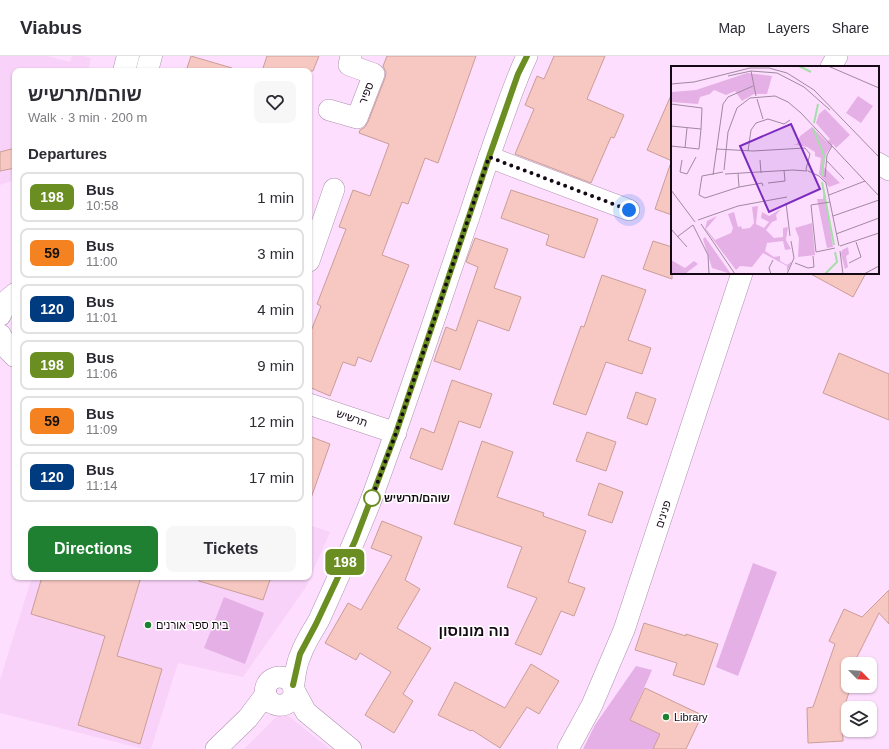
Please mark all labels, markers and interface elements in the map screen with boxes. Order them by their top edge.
text: Viabus [20,17,82,38]
text: Map [718,20,746,36]
text: Layers [768,20,810,36]
text: Share [832,20,869,36]
inset map [671,66,879,274]
street label: ספיר [356,80,376,106]
button: heart [254,81,296,123]
text: שוהם/תרשיש [28,84,142,105]
text: Walk · 3 min · 200 m [28,110,147,125]
text: Departures [28,145,107,162]
text: Bus [86,181,114,198]
text: 198 [40,189,64,205]
text: 1 min [257,189,294,206]
text: 10:58 [86,198,119,213]
your location [619,200,639,220]
text: Bus [86,237,114,254]
text: 59 [44,245,60,261]
text: 3 min [257,245,294,262]
text: 11:00 [86,254,118,269]
text: Bus [86,293,114,310]
text: 120 [40,301,64,317]
text: 4 min [257,301,294,318]
text: 11:01 [86,310,118,325]
text: Bus [86,349,114,366]
text: 198 [40,357,64,373]
text: 9 min [257,357,294,374]
text: 11:06 [86,366,118,381]
text: Bus [86,405,114,422]
street label: תרשיש [335,407,369,429]
text: 59 [44,413,60,429]
text: 12 min [249,413,294,430]
text: 11:09 [86,422,118,437]
text: Bus [86,461,114,478]
text: 120 [40,469,64,485]
text: 17 min [249,469,294,486]
text: 11:14 [86,478,118,493]
marker: שוהם/תרשיש [363,489,381,507]
place label: שוהם/תרשיש [384,492,450,504]
street label: פנינים [653,498,673,529]
button: Directions [28,526,158,572]
button: Tickets [166,526,296,572]
line badge: 198 [322,549,368,575]
text: 198 [333,554,357,570]
place label: בית ספר אורנים [156,619,229,631]
marker: בית ספר אורנים [143,620,153,630]
district label: נוה מונוסון [438,622,510,639]
north arrow [841,657,877,693]
map controls [841,657,877,737]
button: layers [841,701,877,737]
place label: Library [674,711,708,723]
marker: Library [661,712,671,722]

